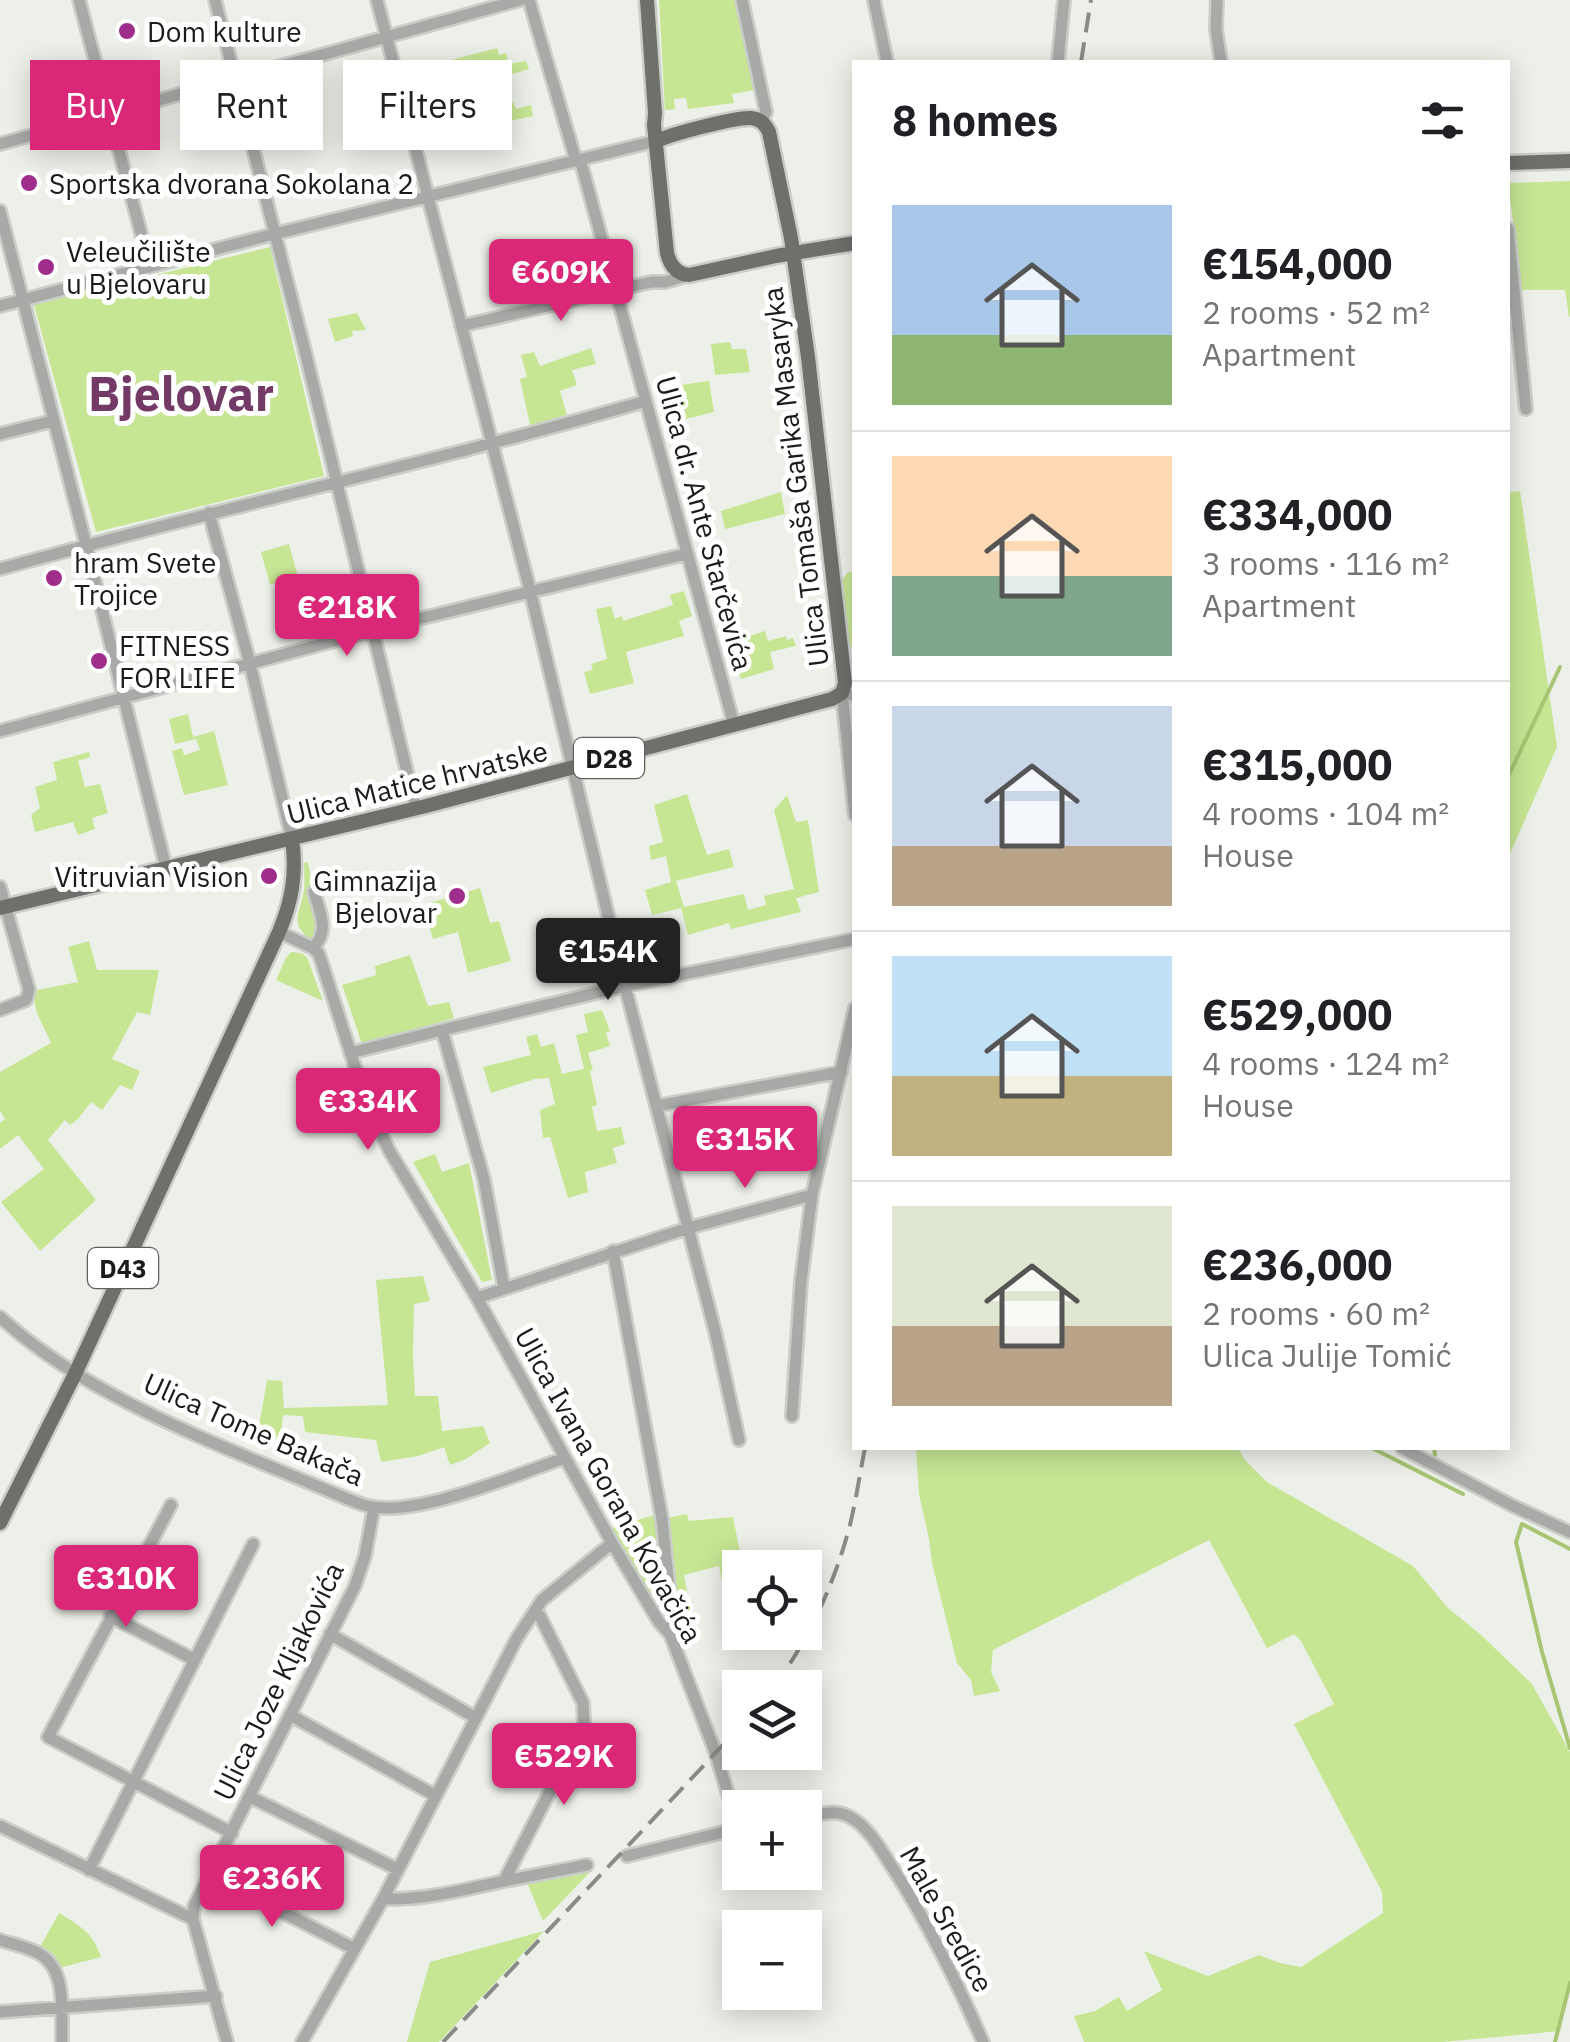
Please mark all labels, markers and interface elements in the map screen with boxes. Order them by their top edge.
place label: Dom kulture [147,13,302,50]
marker: Dom kulture [116,20,138,42]
chip: Buy [30,60,160,150]
chip: Rent [180,60,323,150]
chip: Filters [343,60,512,150]
text: 8 homes [892,93,1058,148]
icon: filters [1415,93,1470,148]
place label: Sportska dvorana Sokolana 2 [49,165,414,202]
marker: Sportska dvorana Sokolana 2 [18,172,40,194]
place label: Veleučilište u Bjelovaru [66,233,211,302]
text: €154,000 [1202,236,1393,291]
pin: €609K [491,239,631,324]
icon: home [972,245,1092,365]
text: €609K [511,250,611,292]
marker: Veleučilište u Bjelovaru [35,256,57,278]
street label: Ulica Tomaša Garika Masaryka [753,285,837,669]
text: 2 rooms · 52 m² [1202,291,1430,333]
text: Apartment [1202,333,1356,375]
district label: Bjelovar [88,362,274,424]
street label: Ulica dr. Ante Starčevića [648,372,762,674]
text: €334,000 [1202,487,1393,542]
icon: home [972,496,1092,616]
text: 3 rooms · 116 m² [1202,542,1449,584]
place label: hram Svete Trojice [74,544,216,613]
marker: hram Svete Trojice [43,567,65,589]
pin: €218K [277,574,417,659]
text: Apartment [1202,584,1356,626]
text: €218K [297,585,397,627]
place label: FITNESS FOR LIFE [119,627,236,696]
marker: FITNESS FOR LIFE [88,650,110,672]
street label: Ulica Matice hrvatske [283,732,551,832]
text: €315,000 [1202,737,1393,792]
road number: D28 [574,738,644,778]
icon: home [972,746,1092,866]
text: 4 rooms · 104 m² [1202,792,1449,834]
text: House [1202,834,1294,876]
place label: Vitruvian Vision [54,858,249,895]
place label: Gimnazija Bjelovar [313,862,437,931]
marker: Vitruvian Vision [258,865,280,887]
marker: Gimnazija Bjelovar [446,885,468,907]
pin: €154K [538,918,678,1003]
text: €154K [558,929,658,971]
text: €529,000 [1202,987,1393,1042]
icon: home [972,996,1092,1116]
text: 4 rooms · 124 m² [1202,1042,1449,1084]
pin: €334K [298,1068,438,1153]
text: €334K [318,1079,418,1121]
text: House [1202,1084,1294,1126]
pin: €315K [675,1106,815,1191]
text: €315K [695,1117,795,1159]
text: €236,000 [1202,1237,1393,1292]
icon: home [972,1246,1092,1366]
road number: D43 [88,1248,158,1288]
text: 2 rooms · 60 m² [1202,1292,1430,1334]
street label: Ulica Ivana Gorana Kovačića [507,1321,711,1649]
text: Ulica Julije Tomić [1202,1334,1452,1376]
street label: Ulica Tome Bakača [138,1364,370,1494]
pin: €310K [56,1545,196,1630]
map controls [722,1550,822,2010]
button: locate [722,1550,822,1650]
text: €310K [76,1556,176,1598]
street label: Ulica Joze Kljakovića [204,1556,352,1806]
button: layers [722,1670,822,1770]
pin: €529K [494,1723,634,1808]
text: €529K [514,1734,614,1776]
button: + [722,1790,822,1890]
street label: Male Sredice [892,1839,1002,1999]
pin: €236K [202,1845,342,1930]
text: €236K [222,1856,322,1898]
button: − [722,1910,822,2010]

